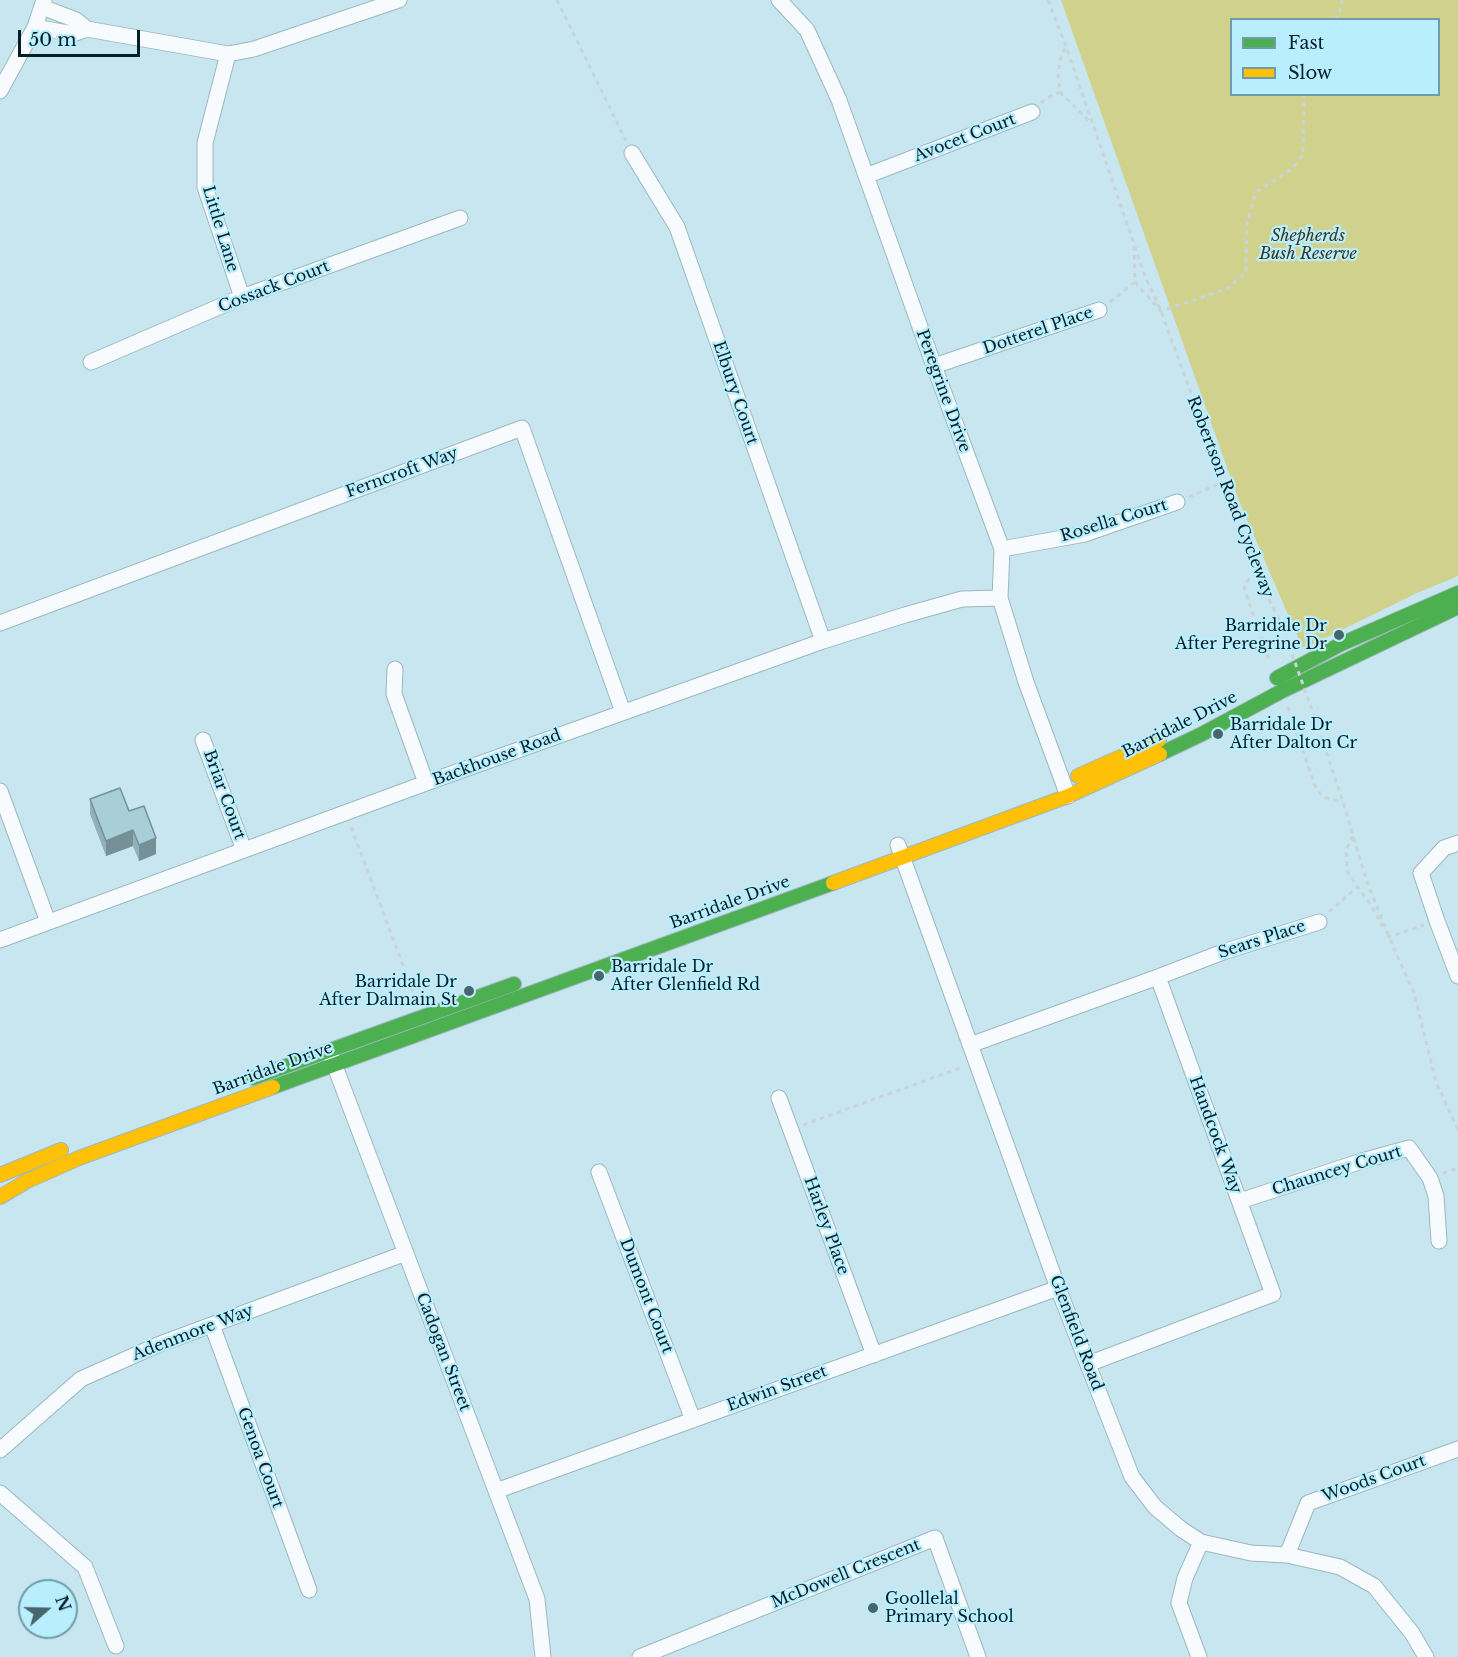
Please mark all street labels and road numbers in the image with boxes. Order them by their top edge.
street label: Avocet Court [911,110,1019,166]
street label: Little Lane [198,184,242,274]
street label: Cossack Court [216,257,332,317]
street label: Dotterel Place [980,303,1096,359]
street label: Peregrine Drive [912,327,974,455]
street label: Elbury Court [708,339,762,447]
street label: Robertson Road Cycleway [1183,393,1277,601]
street label: Ferncroft Way [343,444,461,502]
street label: Rosella Court [1058,496,1170,546]
street label: Barridale Drive [1119,688,1241,762]
street label: Backhouse Road [430,726,564,790]
street label: Briar Court [199,747,249,843]
street label: Barridale Drive [667,872,793,934]
street label: Sears Place [1216,917,1308,963]
street label: Barridale Drive [210,1038,336,1100]
street label: Handcock Way [1185,1074,1245,1196]
street label: Chauncey Court [1270,1142,1404,1200]
street label: Harley Place [799,1174,853,1278]
street label: Dumont Court [615,1236,677,1356]
street label: Glenfield Road [1045,1273,1107,1393]
street label: Cadogan Street [412,1290,474,1414]
street label: Adenmore Way [130,1301,256,1365]
street label: Edwin Street [724,1362,830,1416]
street label: Genoa Court [233,1405,287,1511]
street label: Woods Court [1320,1451,1428,1507]
street label: McDowell Crescent [769,1535,923,1613]

